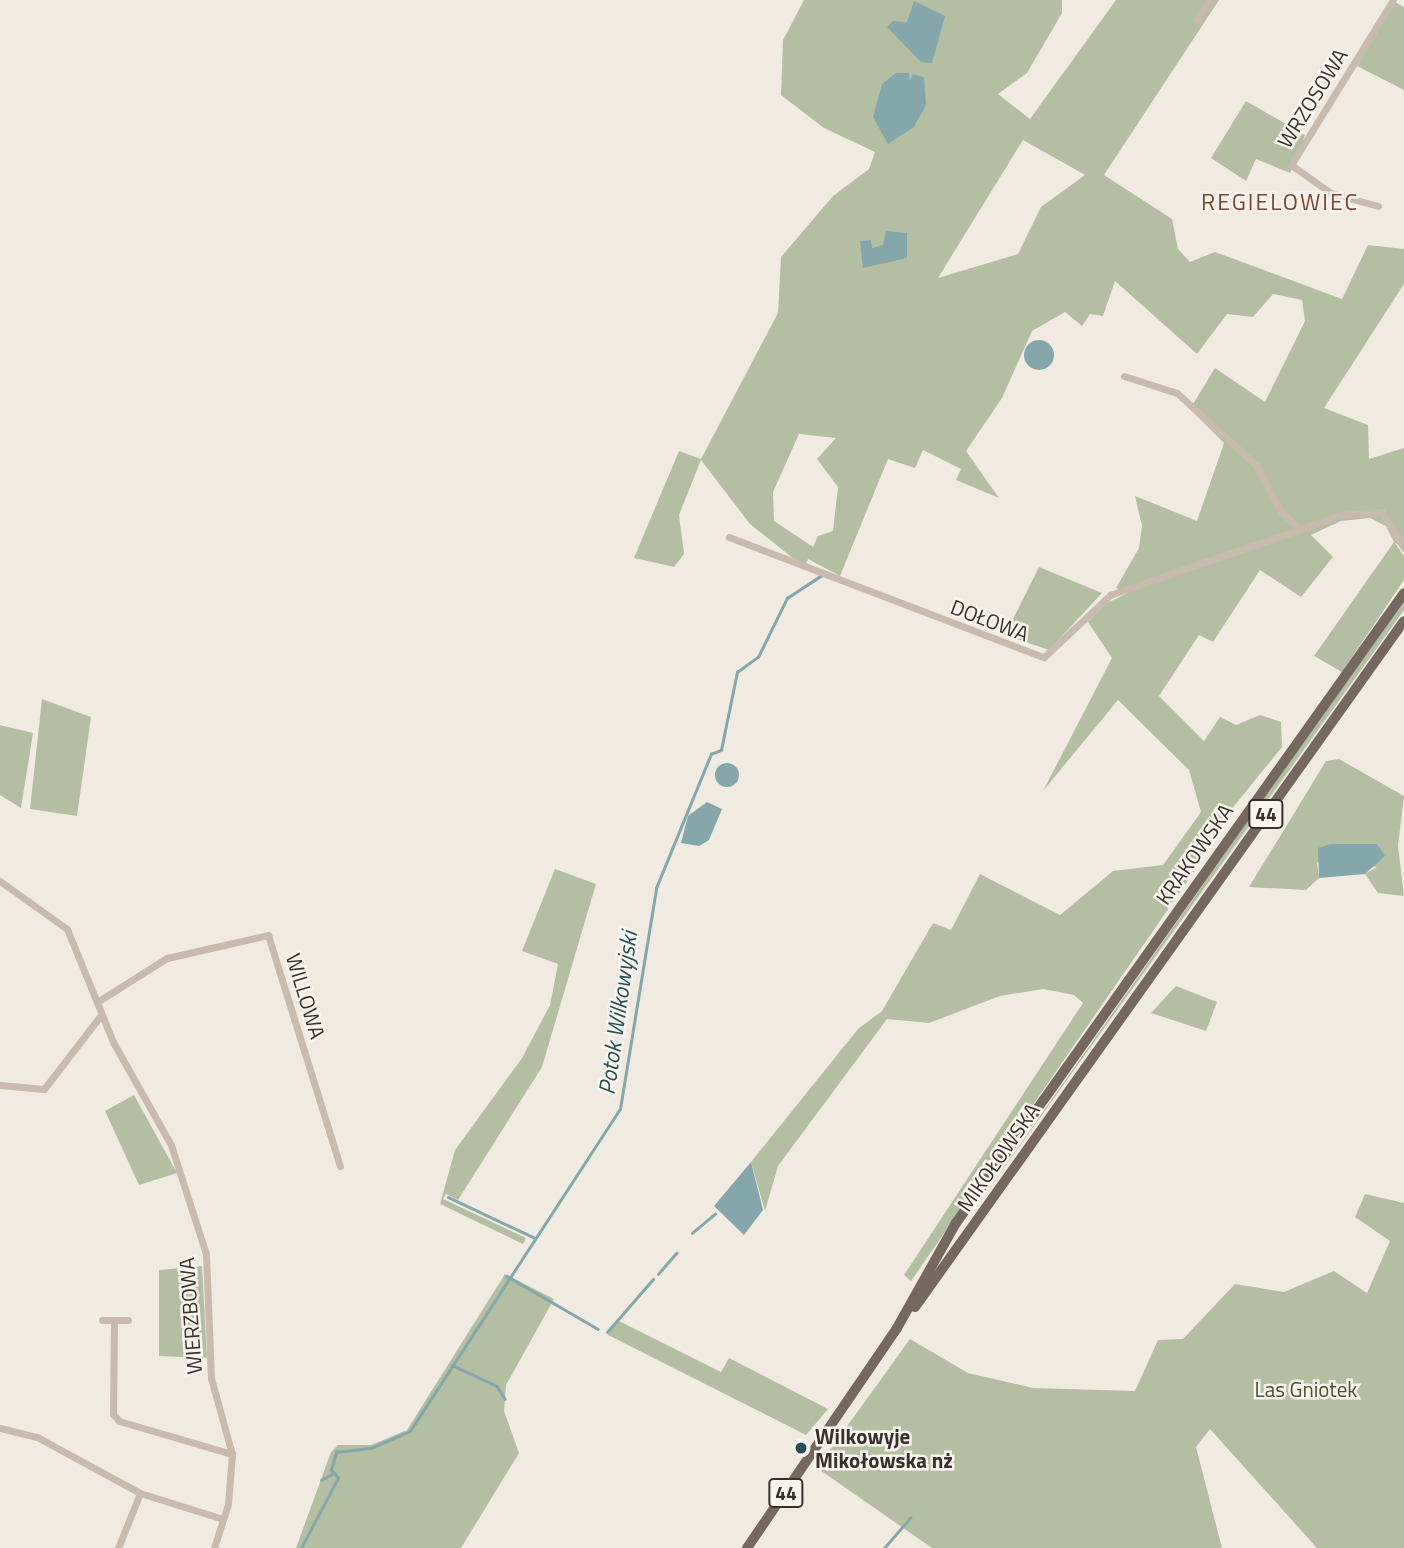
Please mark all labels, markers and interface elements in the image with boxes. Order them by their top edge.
street label: WRZOSOWA [1272,44,1352,152]
district label: REGIELOWIEC [1202,188,1358,216]
street label: DOŁOWA [947,594,1033,646]
street label: KRAKOWSKA [1150,799,1238,909]
road number: 44 [1247,799,1285,830]
water label: Potok Wilkowyjski [593,930,643,1096]
street label: WILLOWA [281,950,331,1042]
street label: MIKOŁOWSKA [951,1098,1045,1216]
street label: WIERZBOWA [173,1257,207,1375]
park label: Las Gniotek [1255,1376,1357,1402]
place label: Wilkowyje Mikołowska nż [815,1423,953,1473]
marker: Wilkowyje Mikołowska nż [793,1440,809,1456]
road number: 44 [767,1478,805,1508]

